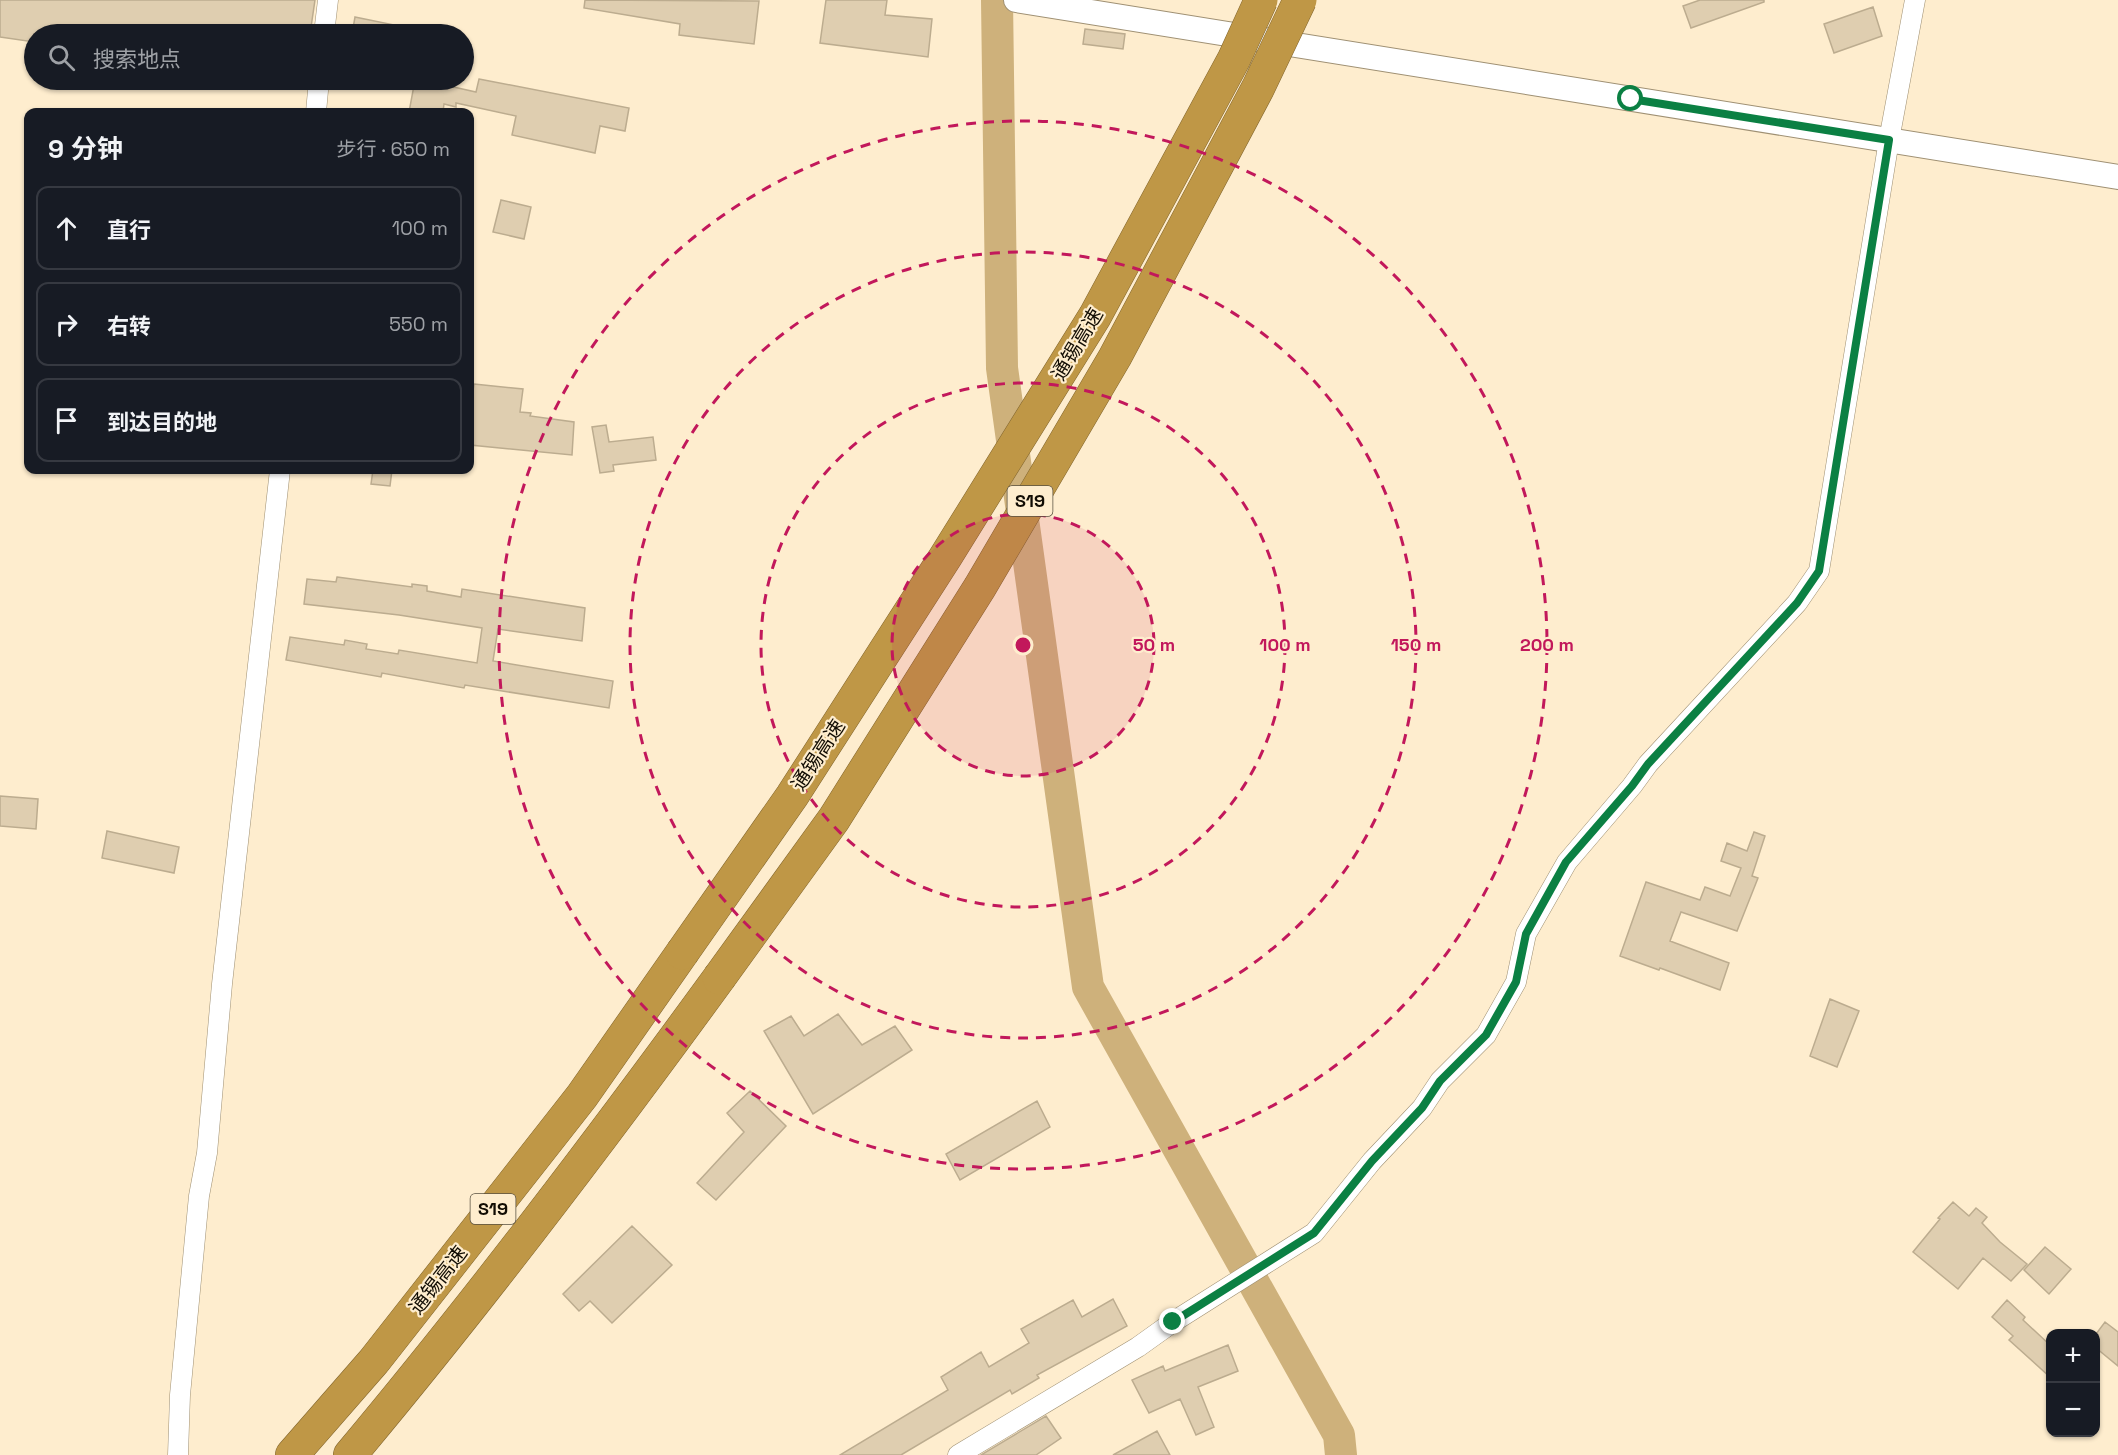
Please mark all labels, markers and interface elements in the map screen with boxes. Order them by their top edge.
search box [24,24,474,90]
icon: search [45,41,78,74]
text: 搜索地点 [93,45,181,73]
route start [1617,85,1643,111]
text: 9 分钟 [48,132,123,166]
text: 步行 · 650 m [337,136,450,162]
icon: ahead [50,212,83,245]
text: 100 m [392,215,448,241]
text: 直行 [107,216,151,244]
street label: 通锡高速 [1045,303,1109,385]
icon: right [50,308,83,341]
text: 550 m [389,311,448,337]
text: 右转 [107,312,151,340]
icon: arrive [50,404,83,437]
text: 到达目的地 [107,408,217,436]
road number: S19 [1008,486,1052,516]
text: 50 m [1133,633,1175,656]
text: 100 m [1259,633,1311,656]
text: 150 m [1391,633,1441,656]
text: 200 m [1520,633,1574,656]
centre of rings [1013,635,1033,655]
street label: 通锡高速 [785,714,851,796]
road number: S19 [470,1194,516,1224]
street label: 通锡高速 [403,1240,473,1320]
route end [1159,1308,1185,1334]
map controls [2046,1329,2100,1437]
button: + [2046,1329,2100,1383]
button: − [2046,1383,2100,1437]

